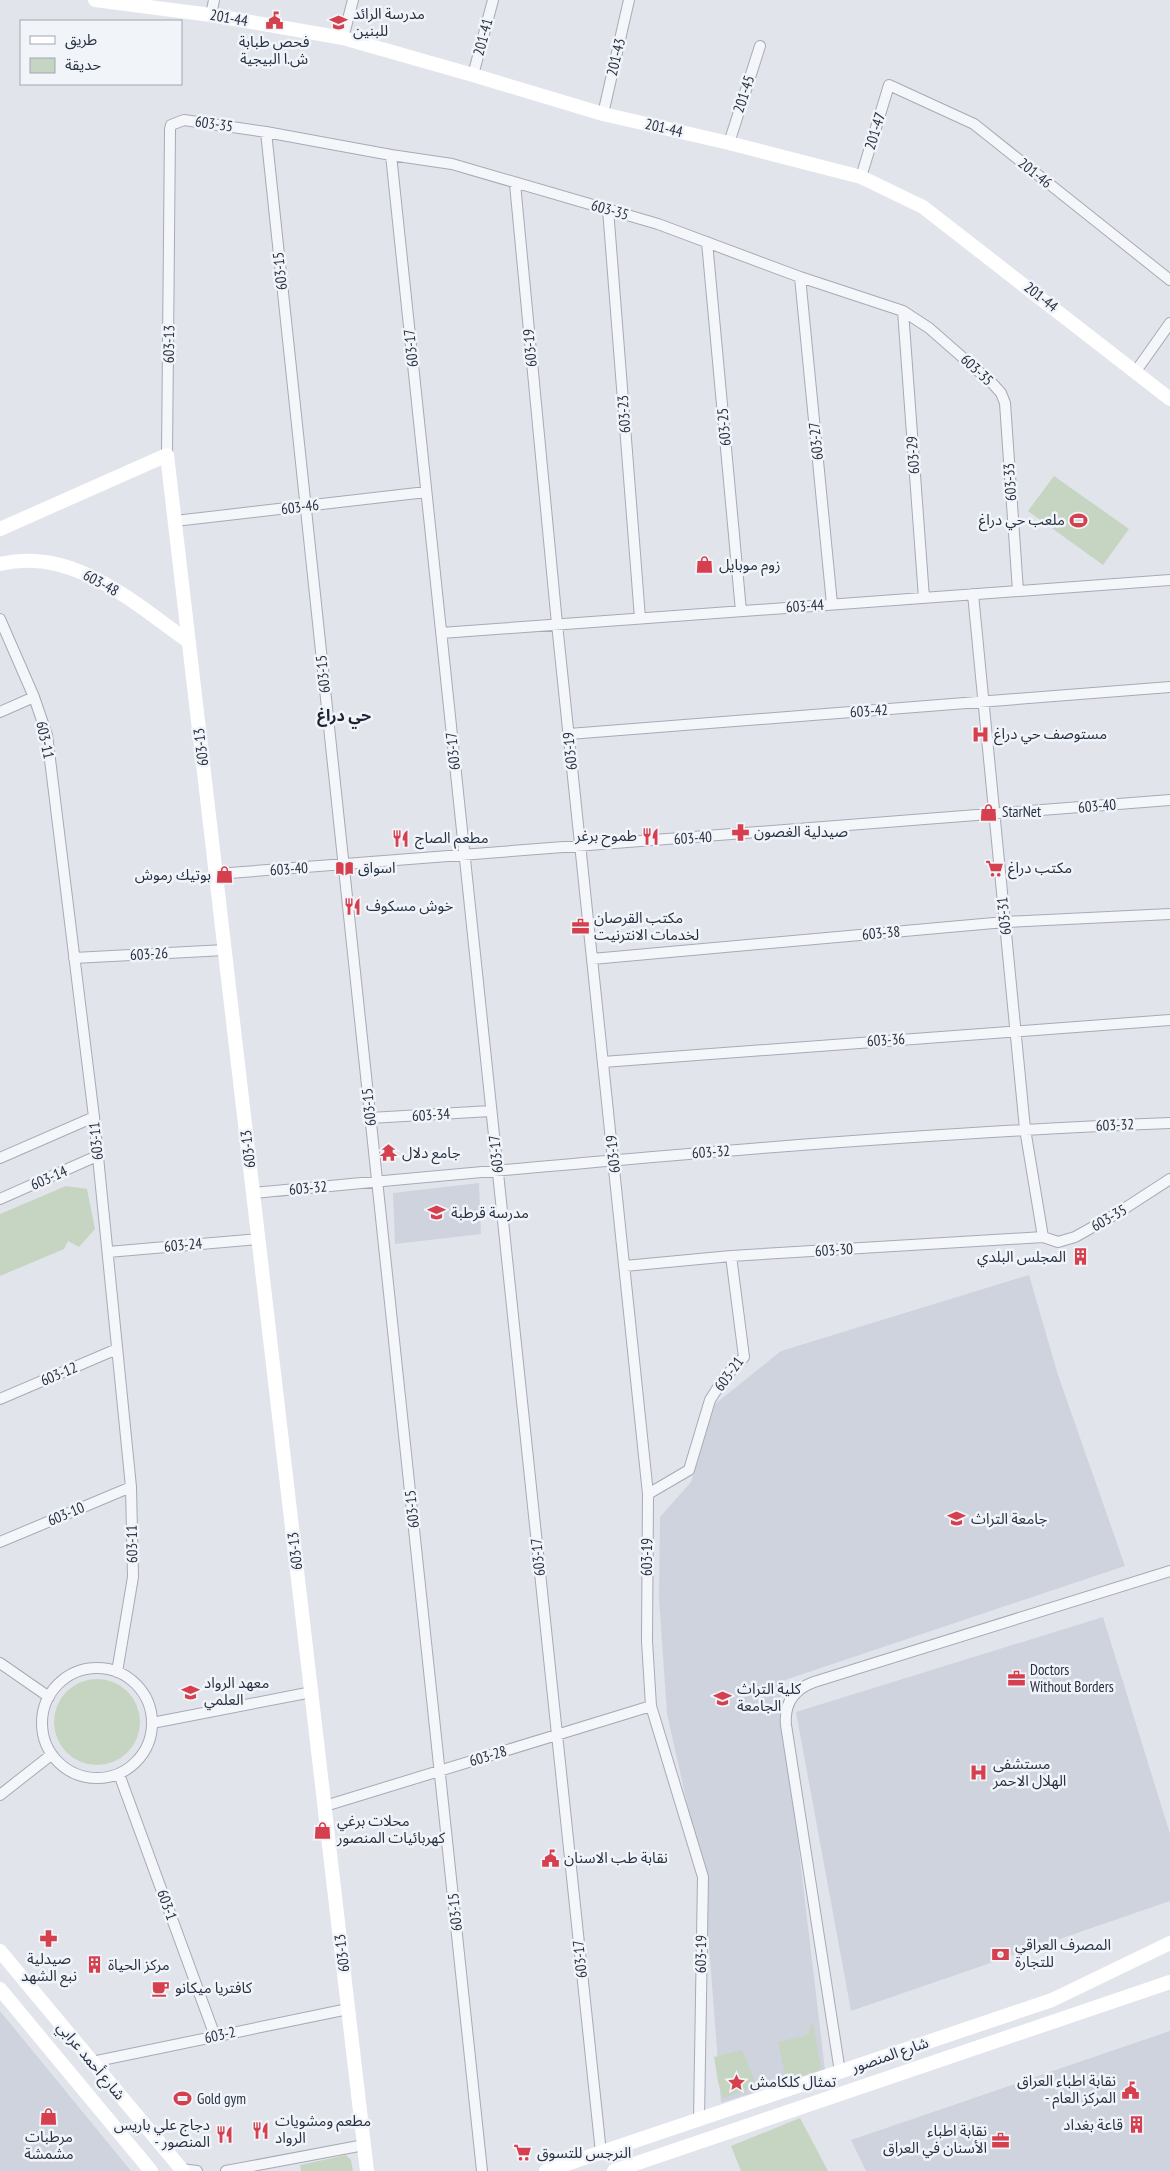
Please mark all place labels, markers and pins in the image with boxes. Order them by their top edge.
place label: مدرسة الرائد للبنين [353,4,425,40]
public building icon: فحص طبابة ش.ا البيجية [264,11,284,31]
school or university icon: مدرسة الرائد للبنين [329,13,349,33]
place label: فحص طبابة ش.ا البيجية [239,32,310,68]
place label: ملعب حي دراغ [979,510,1065,532]
sports icon: ملعب حي دراغ [1069,510,1089,530]
shop icon: زوم موبايل [695,555,715,575]
place label: زوم موبايل [719,555,780,576]
hospital icon: مستوصف حي دراغ [970,724,990,744]
place label: مستوصف حي دراغ [994,724,1107,746]
shop icon: StarNet [978,802,998,822]
place label: StarNet [1002,802,1041,821]
pharmacy icon: صيدلية الغصون [730,822,750,842]
place label: صيدلية الغصون [754,822,848,841]
place label: طموح برغر [574,826,637,848]
restaurant icon: طموح برغر [641,826,661,846]
restaurant icon: مطعم الصاج [391,828,411,848]
place label: مطعم الصاج [415,828,489,850]
library icon: اسواق [334,858,354,878]
place label: اسواق [358,858,396,877]
supermarket icon: مكتب دراغ [984,858,1004,878]
place label: مكتب دراغ [1008,858,1072,880]
place label: بوتيك رموش [135,865,211,884]
shop icon: بوتيك رموش [215,865,235,885]
restaurant icon: خوش مسكوف [342,896,362,916]
place label: خوش مسكوف [366,896,453,915]
place label: مكتب القرصان لخدمات الانترنيت [594,908,699,944]
office icon: مكتب القرصان لخدمات الانترنيت [570,917,590,937]
temple icon: جامع دلال [378,1143,398,1163]
place label: جامع دلال [402,1143,461,1165]
school or university icon: مدرسة قرطبة [427,1203,447,1223]
place label: مدرسة قرطبة [451,1203,529,1222]
place label: المجلس البلدي [977,1247,1066,1268]
building icon: المجلس البلدي [1070,1247,1090,1267]
school or university icon: جامعة التراث [947,1509,967,1529]
place label: جامعة التراث [971,1509,1048,1528]
place label: Doctors Without Borders [1030,1660,1114,1696]
office icon: Doctors Without Borders [1006,1669,1026,1689]
place label: معهد الرواد العلمي [204,1673,269,1711]
place label: كلية التراث الجامعة [737,1679,802,1715]
school or university icon: معهد الرواد العلمي [180,1682,200,1702]
school or university icon: كلية التراث الجامعة [713,1688,733,1708]
place label: مستشفى الهلال الاحمر [992,1754,1066,1790]
hospital icon: مستشفى الهلال الاحمر [969,1763,989,1783]
place label: محلات برغي كهربائيات المنصور [336,1811,446,1847]
shop icon: محلات برغي كهربائيات المنصور [313,1820,333,1840]
public building icon: نقابة طب الاسنان [540,1848,560,1868]
place label: نقابة طب الاسنان [564,1848,668,1867]
pharmacy icon: صيدلية نبع الشهد [39,1928,59,1948]
place label: المصرف العراقي للتجارة [1015,1935,1111,1971]
bank icon: المصرف العراقي للتجارة [991,1944,1011,1964]
place label: صيدلية نبع الشهد [21,1949,77,1988]
building icon: مركز الحياة [84,1955,104,1975]
place label: مركز الحياة [108,1955,170,1974]
cafe icon: كافتريا ميكانو [151,1978,171,1998]
place label: كافتريا ميكانو [175,1978,253,1997]
place label: نقابة اطباء العراق - المركز العام [1017,2071,1116,2109]
place icon: تمثال كلكامش [726,2072,746,2092]
place label: تمثال كلكامش [750,2072,836,2091]
public building icon: نقابة اطباء العراق - المركز العام [1120,2080,1140,2100]
sports icon: Gold gym [173,2089,193,2109]
place label: Gold gym [197,2089,246,2108]
shop icon: مرطبات مشمشة [39,2106,59,2126]
place label: مطعم ومشويات الرواد [275,2111,371,2147]
place label: دجاج علي باريس - المنصور [114,2115,210,2151]
place label: قاعة بغداد [1063,2115,1123,2134]
building icon: قاعة بغداد [1127,2115,1147,2135]
restaurant icon: مطعم ومشويات الرواد [251,2120,271,2140]
place label: نقابة اطباء الأسنان في العراق [883,2121,987,2159]
restaurant icon: دجاج علي باريس - المنصور [214,2124,234,2144]
place label: مرطبات مشمشة [24,2127,74,2163]
office icon: نقابة اطباء الأسنان في العراق [991,2130,1011,2150]
supermarket icon: النرجس للتسوق [513,2143,533,2163]
place label: النرجس للتسوق [537,2143,631,2162]

